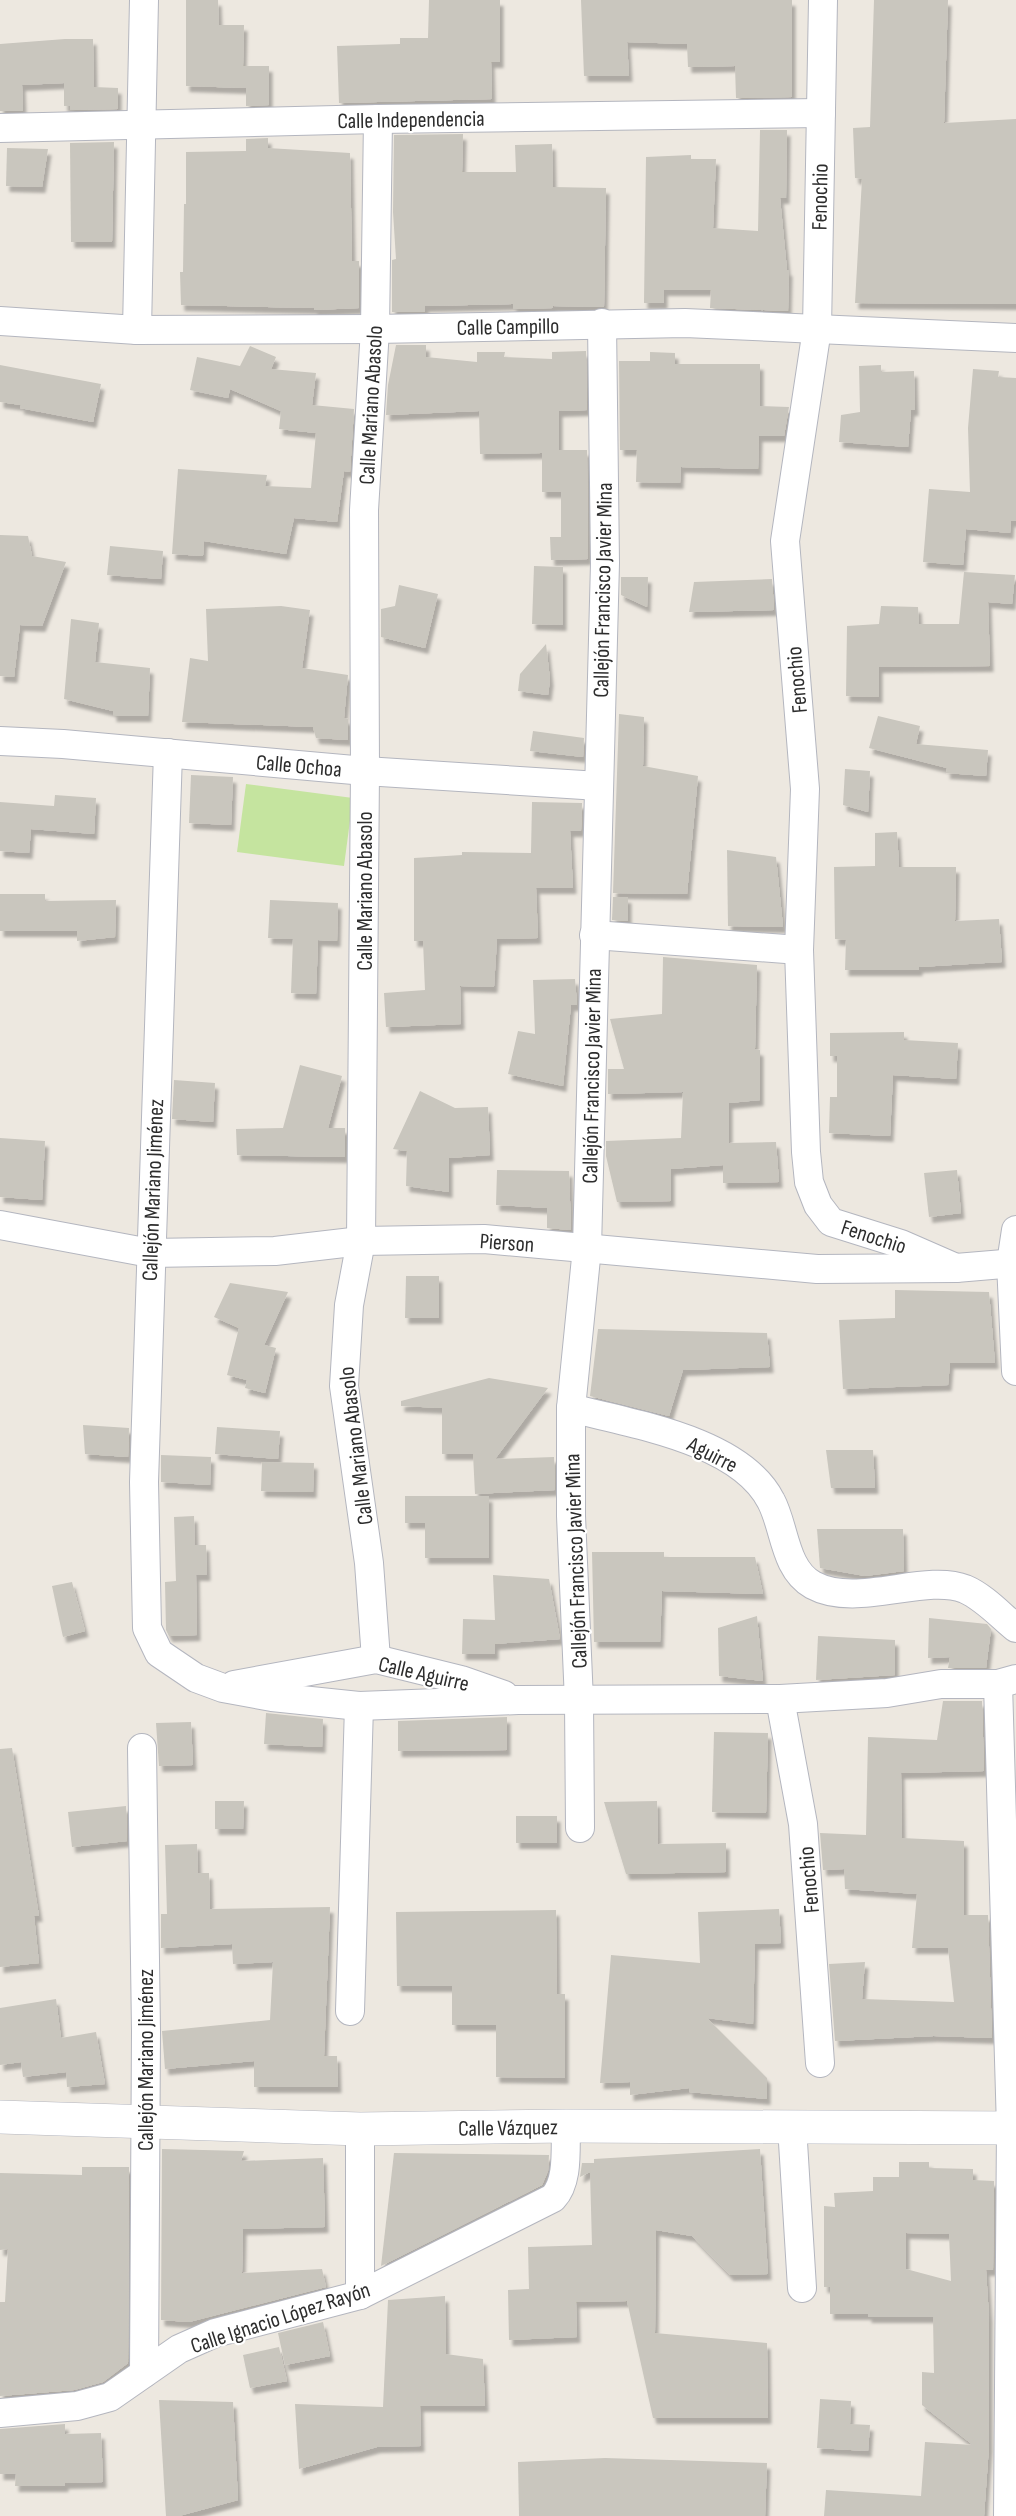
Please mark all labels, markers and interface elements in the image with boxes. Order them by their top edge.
street label: Calle Independencia [337,106,485,135]
street label: Fenochio [806,163,835,231]
street label: Calle Campillo [456,313,560,342]
street label: Calle Mariano Abasolo [354,325,389,485]
street label: Callejón Francisco Javier Mina [588,482,619,698]
street label: Fenochio [781,645,814,714]
street label: Calle Ochoa [255,749,343,784]
street label: Calle Mariano Abasolo [352,811,379,971]
street label: Callejón Francisco Javier Mina [577,968,608,1184]
street label: Callejón Mariano Jiménez [137,1099,170,1281]
street label: Fenochio [838,1214,910,1261]
street label: Pierson [479,1228,535,1259]
street label: Calle Mariano Abasolo [333,1365,380,1527]
street label: Aguirre [682,1431,742,1479]
street label: Callejón Francisco Javier Mina [559,1453,594,1669]
street label: Calle Aguirre [376,1651,472,1698]
street label: Fenochio [793,1845,826,1914]
street label: Callejón Mariano Jiménez [133,1969,160,2151]
street label: Calle Vázquez [458,2114,558,2143]
street label: Calle Ignacio López Rayón [187,2277,374,2360]

